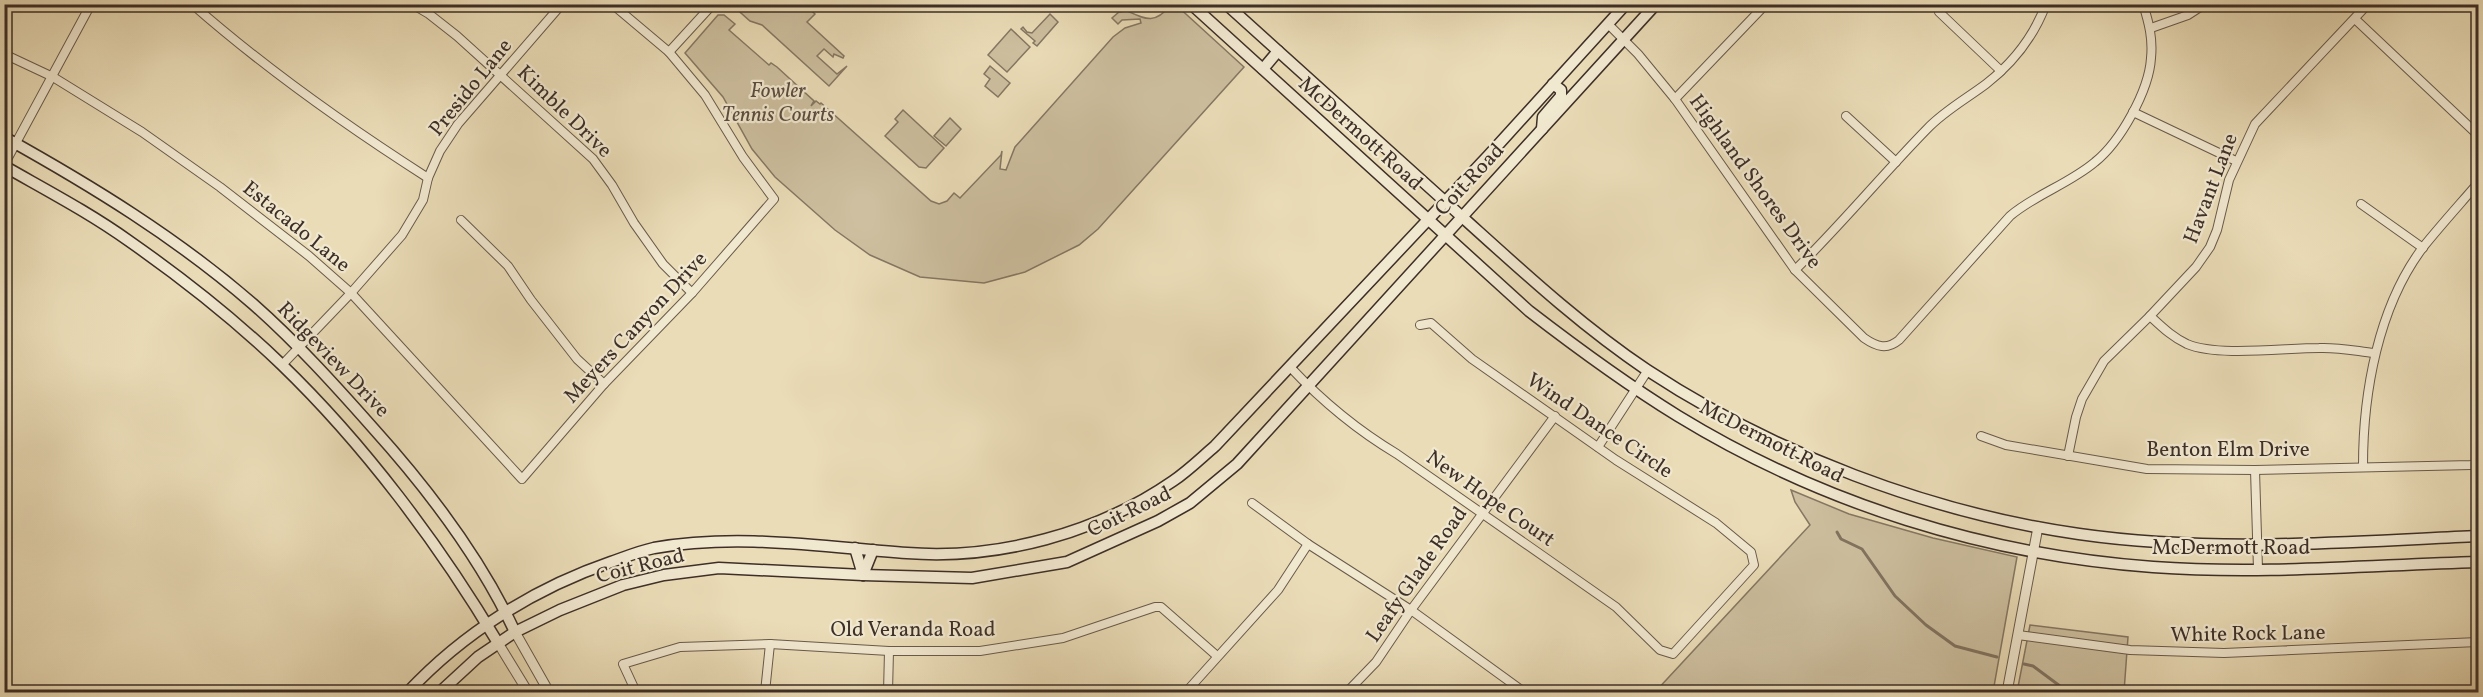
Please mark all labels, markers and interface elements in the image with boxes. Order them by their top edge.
street label: Presido Lane [423,33,520,143]
street label: Kimble Drive [510,59,618,165]
street label: McDermott Road [1291,70,1429,198]
park label: Fowler Tennis Courts [722,77,834,130]
street label: Highland Shores Drive [1682,89,1828,275]
street label: Havant Lane [2177,129,2246,248]
street label: Coit Road [1429,137,1511,223]
street label: Estacado Lane [236,175,356,280]
street label: Meyers Canyon Drive [558,246,714,410]
street label: Ridgeview Drive [270,296,396,425]
street label: Wind Dance Circle [1520,366,1678,486]
street label: McDermott Road [1694,393,1849,491]
street label: Benton Elm Drive [2146,436,2310,465]
street label: New Hope Court [1420,444,1560,554]
street label: Coit Road [1083,480,1177,545]
street label: Leafy Glade Road [1360,501,1475,649]
street label: McDermott Road [2152,534,2310,563]
street label: Coit Road [593,541,688,591]
street label: Old Veranda Road [830,616,996,645]
street label: White Rock Lane [2170,619,2326,650]

